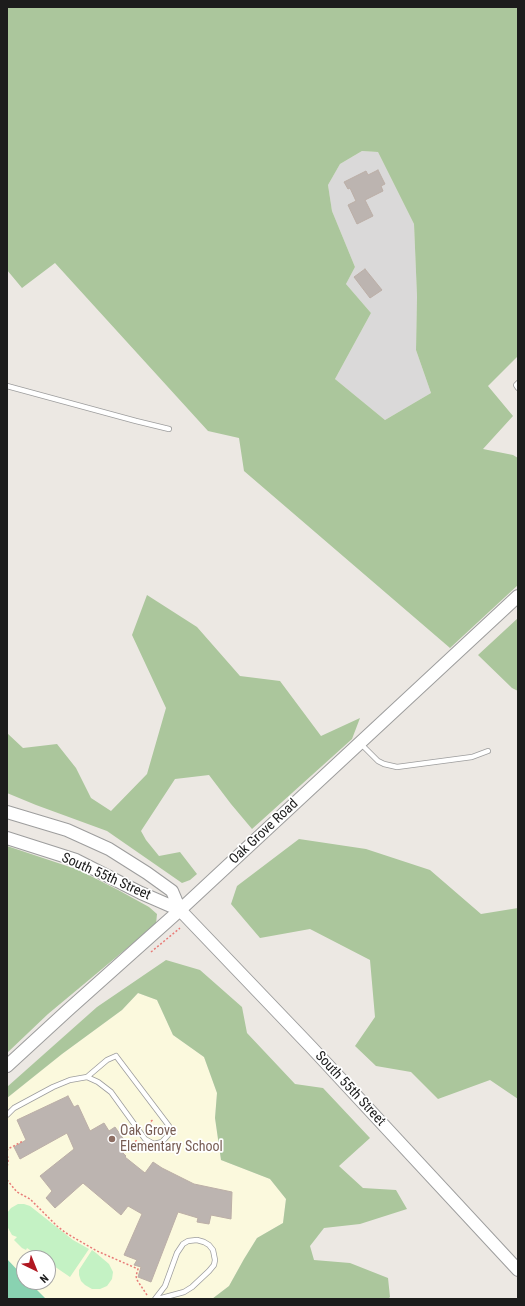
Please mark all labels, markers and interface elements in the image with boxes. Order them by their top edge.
street label: Oak Grove Road [226,796,302,868]
street label: South 55th Street [59,850,153,904]
street label: South 55th Street [311,1048,389,1130]
place label: Oak Grove Elementary School [120,1123,223,1156]
marker: Oak Grove Elementary School [107,1134,117,1144]
north arrow [16,1250,56,1290]
text: N [37,1271,51,1285]

